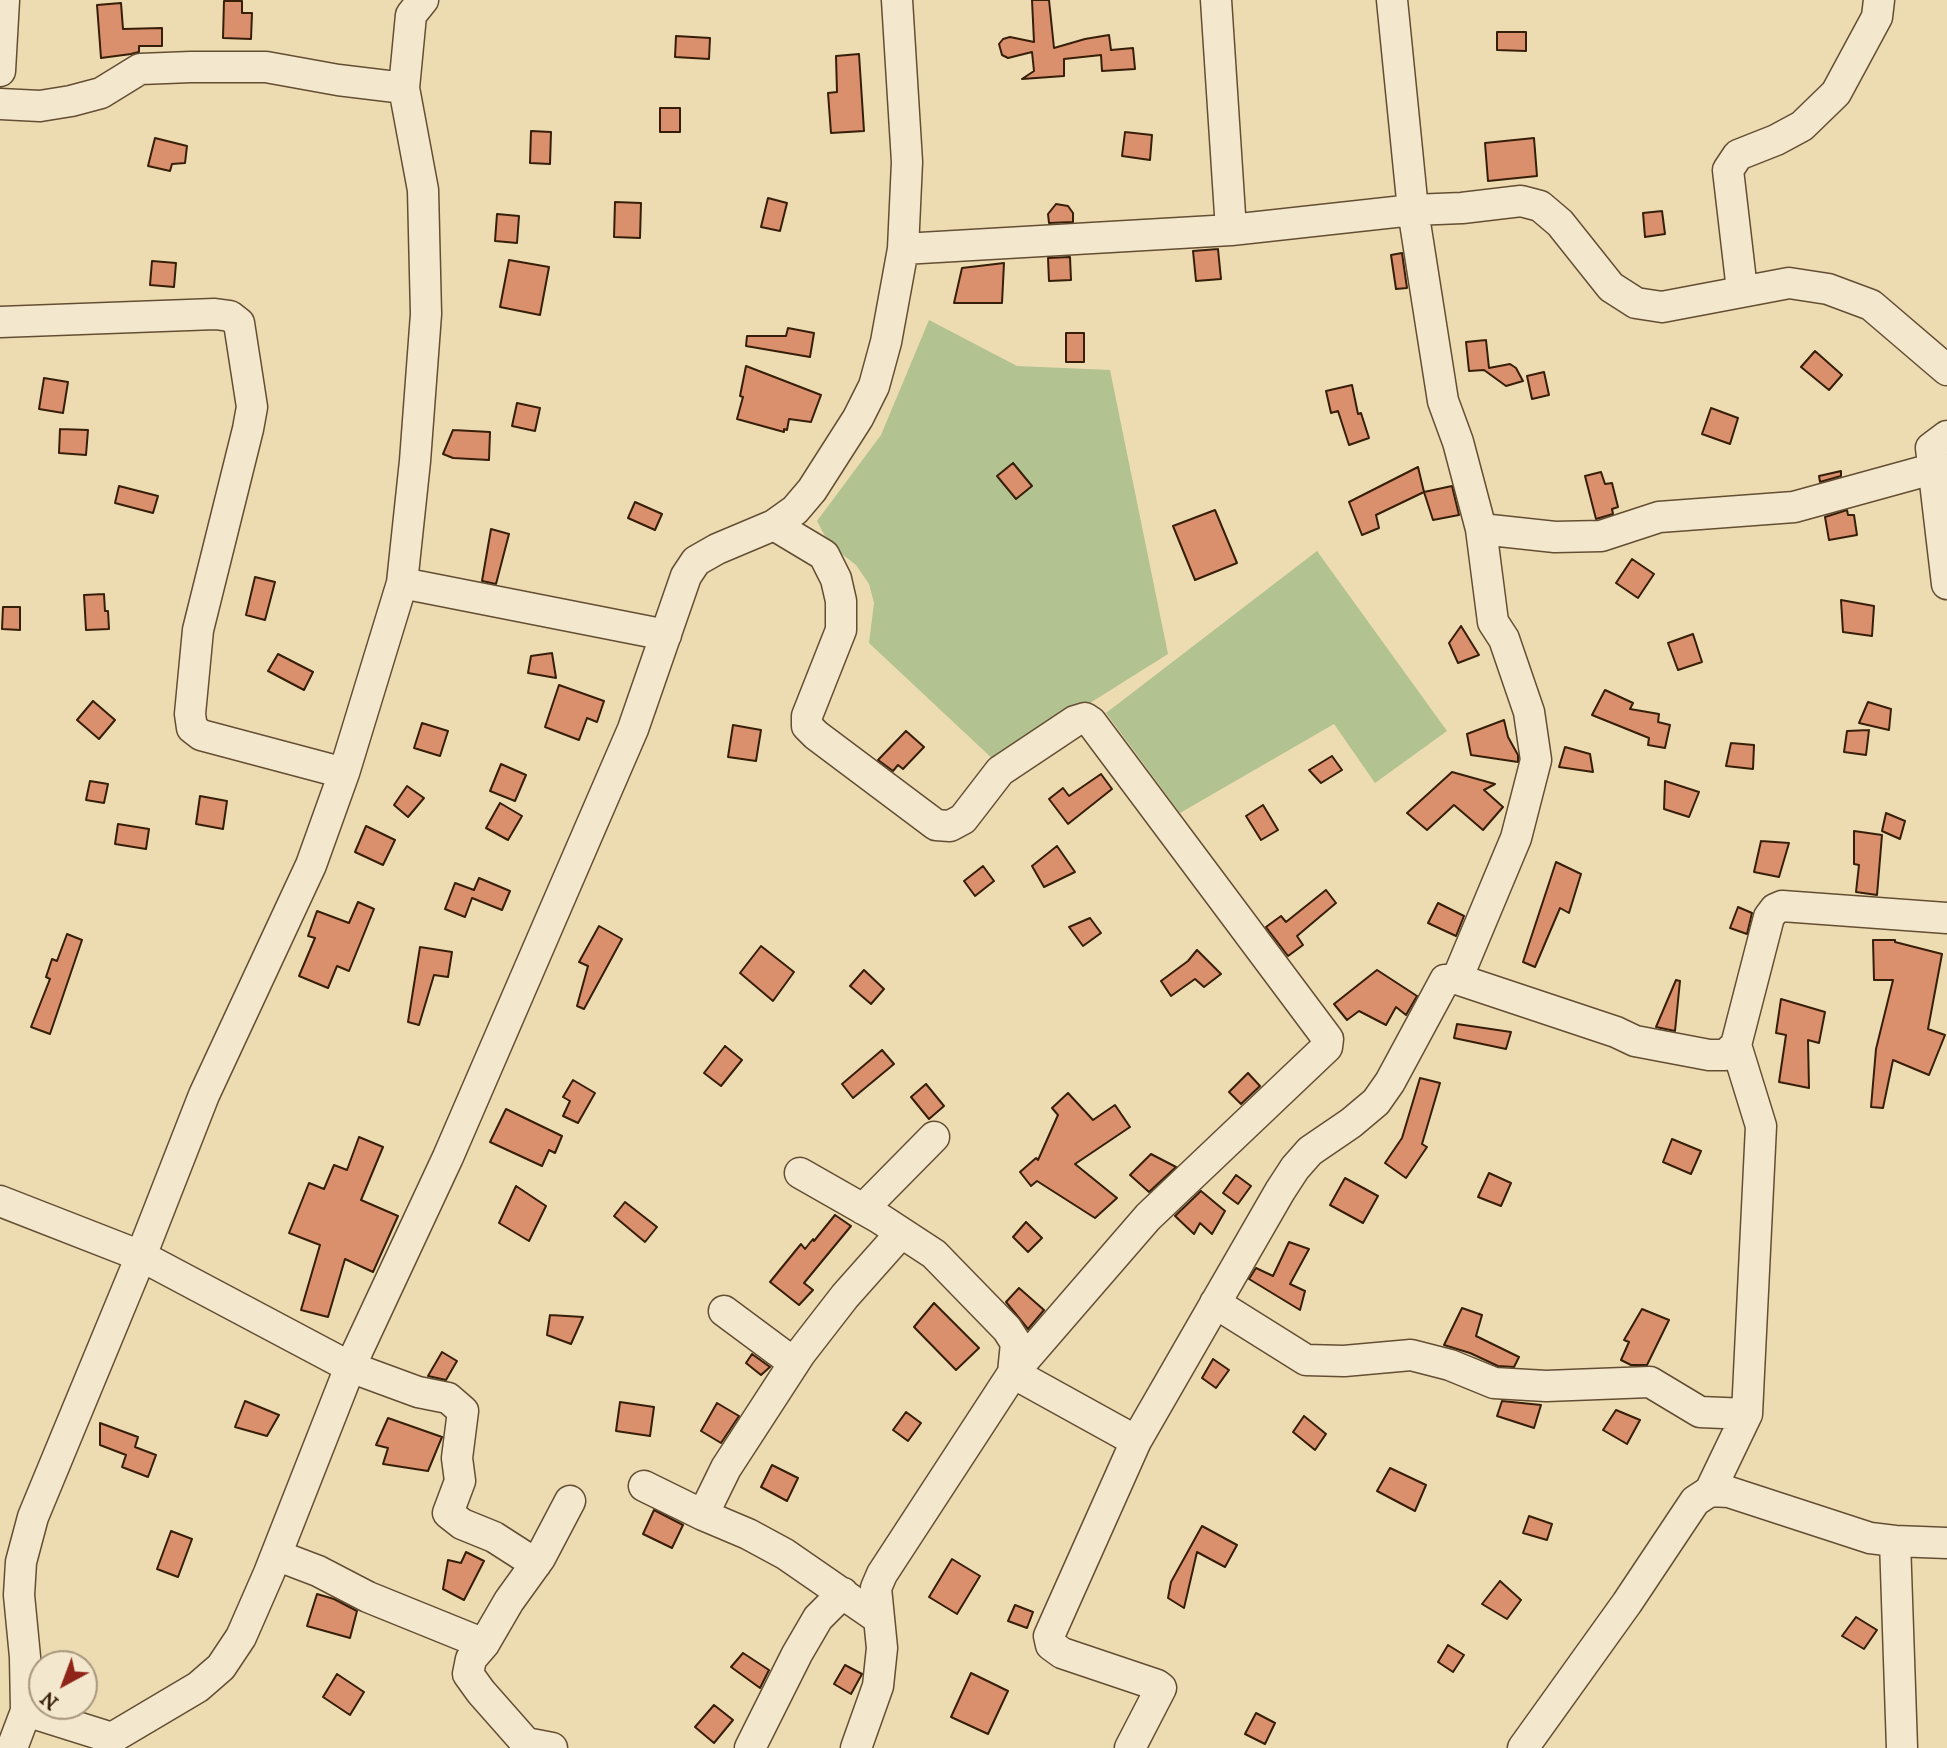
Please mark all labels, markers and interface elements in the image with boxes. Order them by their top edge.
north arrow [28,1650,98,1720]
text: N [37,1686,64,1714]

